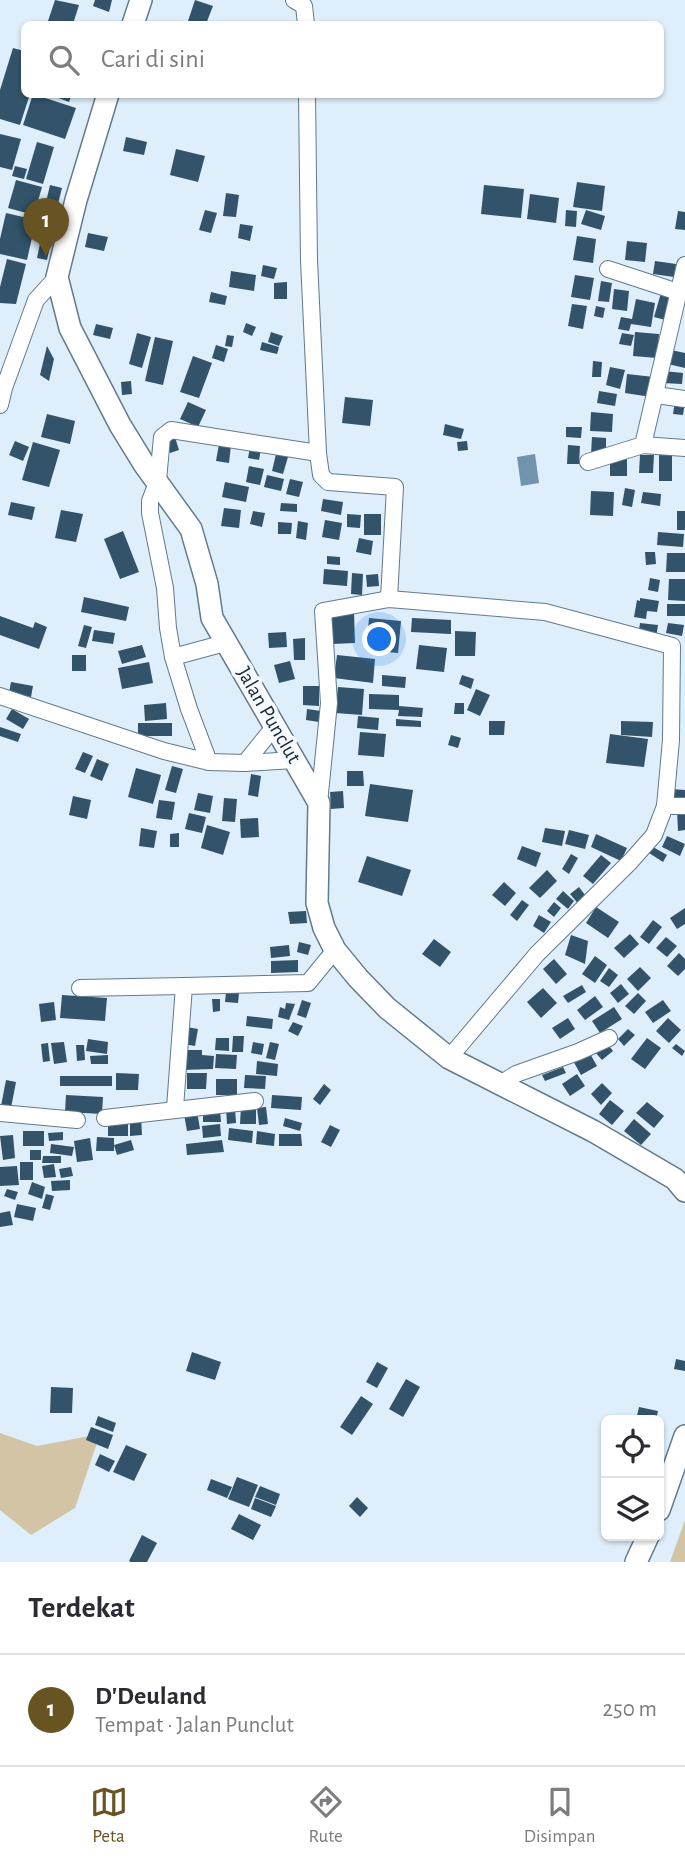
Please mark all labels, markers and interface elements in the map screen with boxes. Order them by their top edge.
search box [21,21,664,98]
icon: search [45,41,83,79]
text: Cari di sini [101,46,205,72]
pin: 1 [23,198,69,256]
your location [362,622,396,656]
street label: Jalan Punclut [233,663,305,767]
map controls [601,1415,664,1541]
button: locate [601,1415,664,1478]
button: layers [601,1478,664,1541]
text: Terdekat [28,1593,135,1623]
text: D'Deuland [95,1683,206,1709]
text: 1 [47,1698,55,1721]
text: 250 m [603,1698,657,1721]
text: Tempat · Jalan Punclut [95,1714,294,1737]
tab: Peta [90,1783,128,1848]
tab: Rute [307,1783,345,1848]
tab: Disimpan [524,1783,595,1848]

